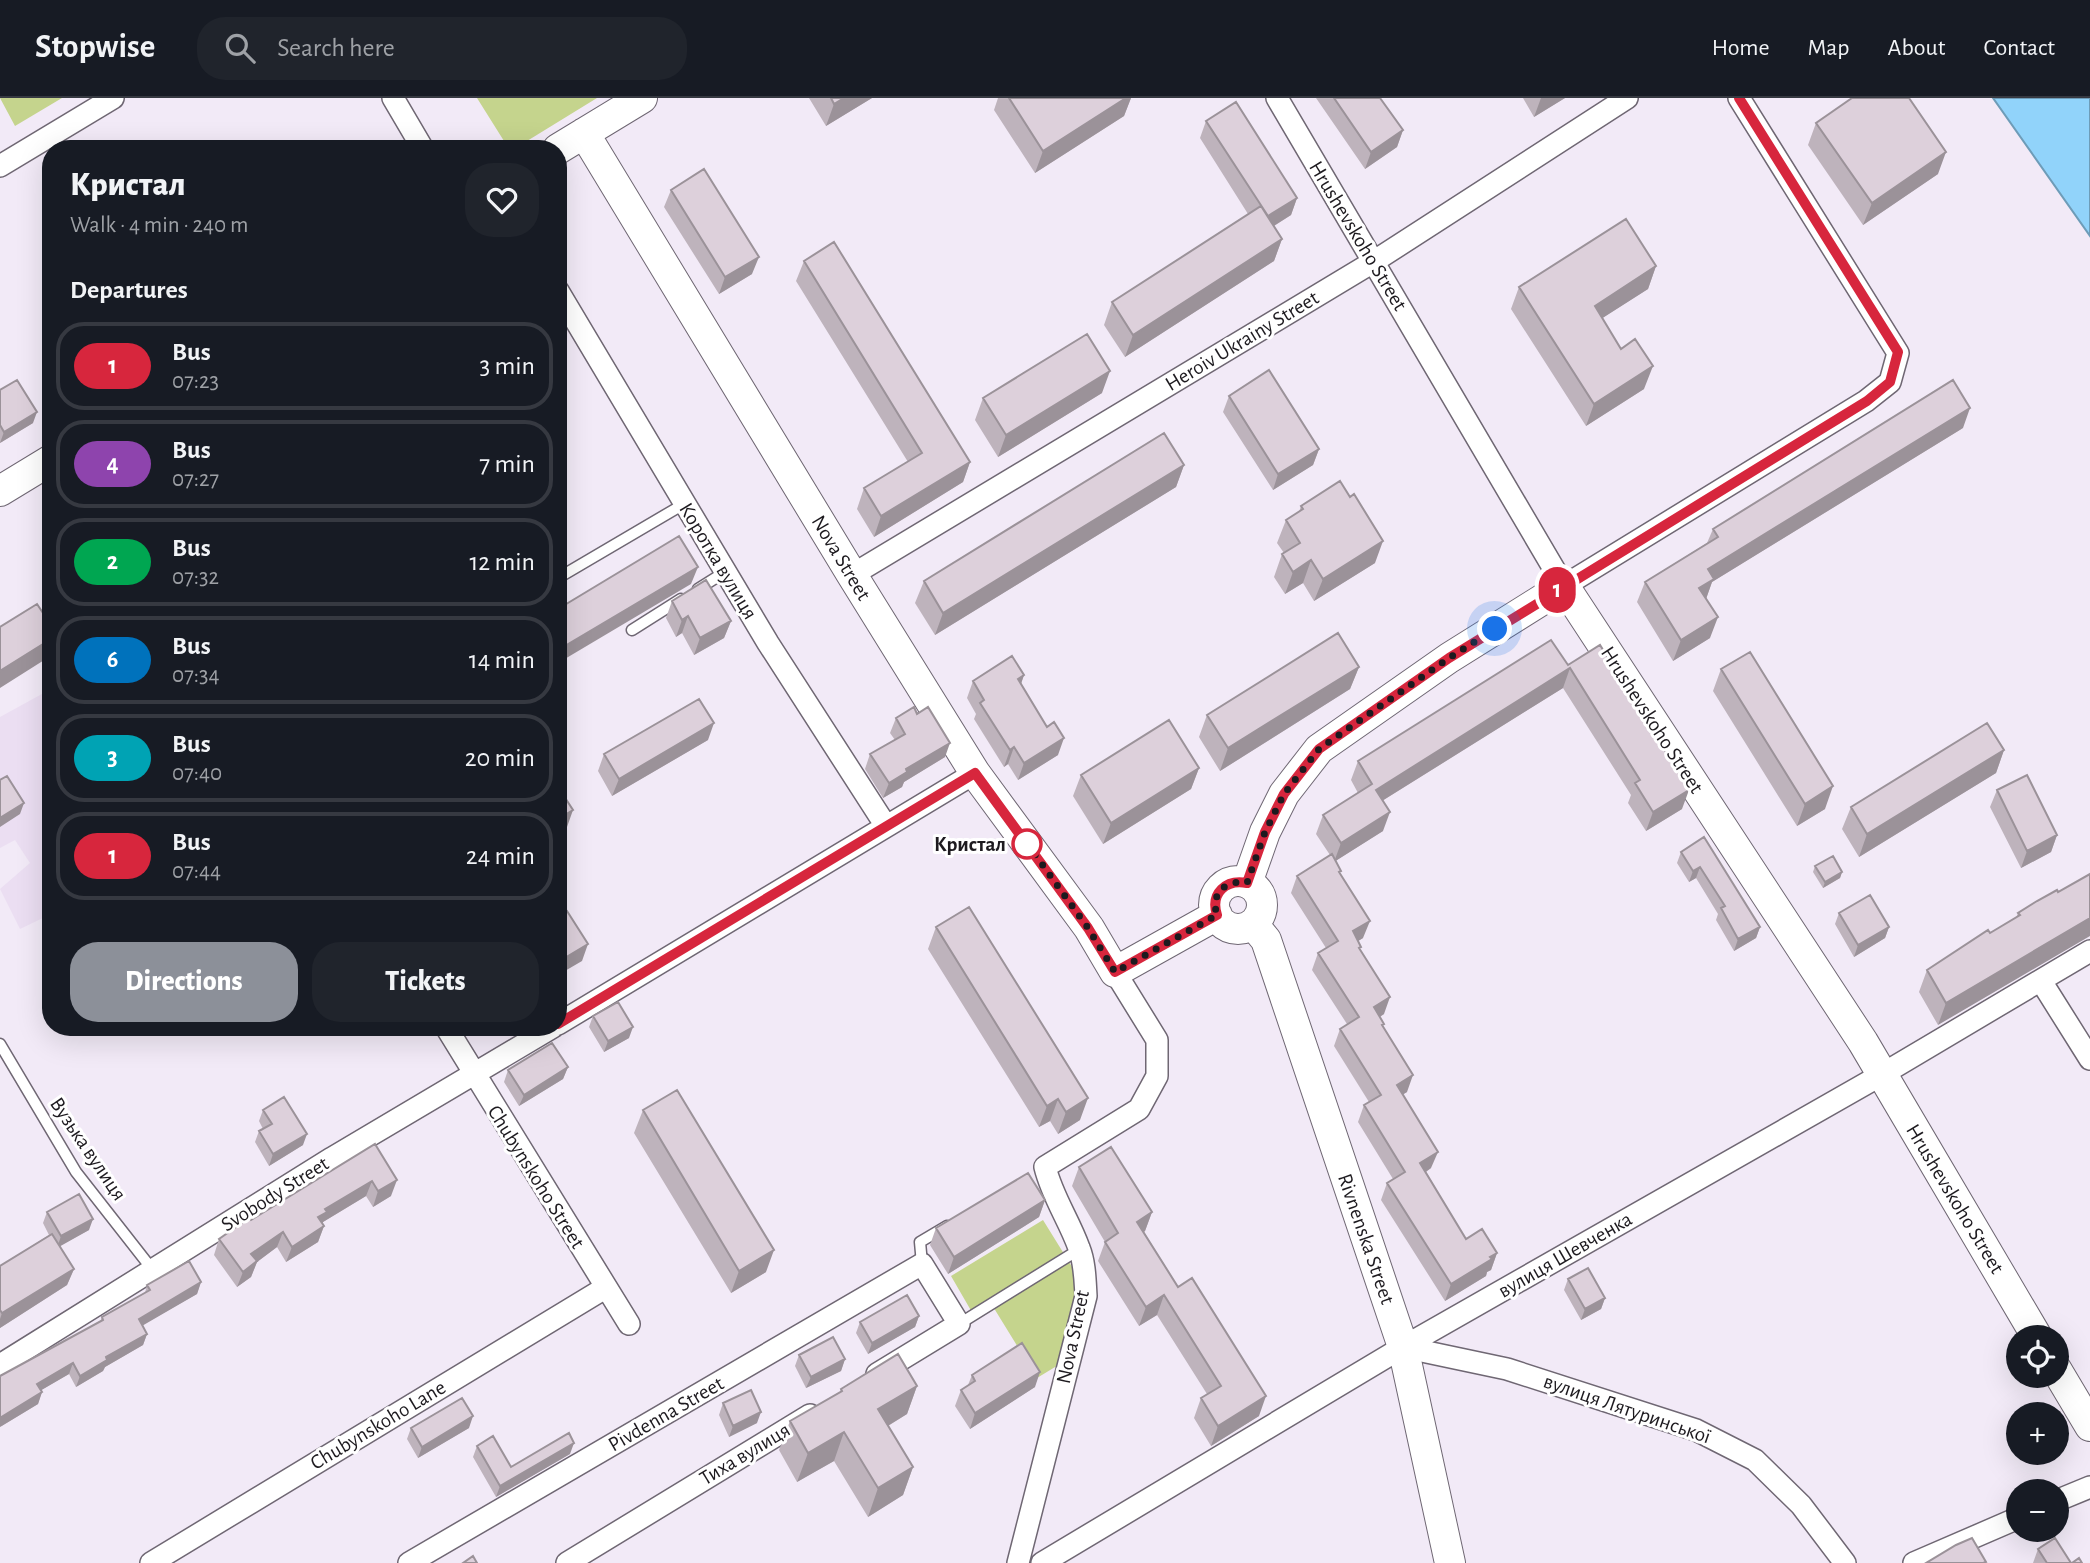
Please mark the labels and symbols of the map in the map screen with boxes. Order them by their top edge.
street label: Hrushevskoho Street [1305,158,1411,315]
street label: Heroiv Ukrainy Street [1162,287,1322,395]
street label: Коротка вулиця [675,499,761,623]
street label: Nova Street [808,512,875,604]
line badge: 1 [1534,567,1580,613]
your location [1477,611,1512,646]
street label: Hrushevskoho Street [1597,643,1707,797]
marker: Кристал [1012,829,1042,859]
place label: Кристал [934,834,1006,855]
street label: Вузька вулиця [46,1094,130,1204]
street label: Chubynskoho Street [484,1102,589,1252]
street label: Hrushevskoho Street [1902,1121,2008,1278]
street label: Svobody Street [218,1153,333,1235]
street label: Rivnenska Street [1334,1171,1398,1307]
street label: вулиця Шевченка [1494,1208,1636,1302]
street label: Nova Street [1053,1288,1093,1386]
street label: вулиця Лятуринської [1541,1371,1713,1447]
street label: Pivdenna Street [605,1372,727,1455]
street label: Chubynskoho Lane [307,1376,449,1474]
street label: Тиха вулиця [696,1419,794,1489]

